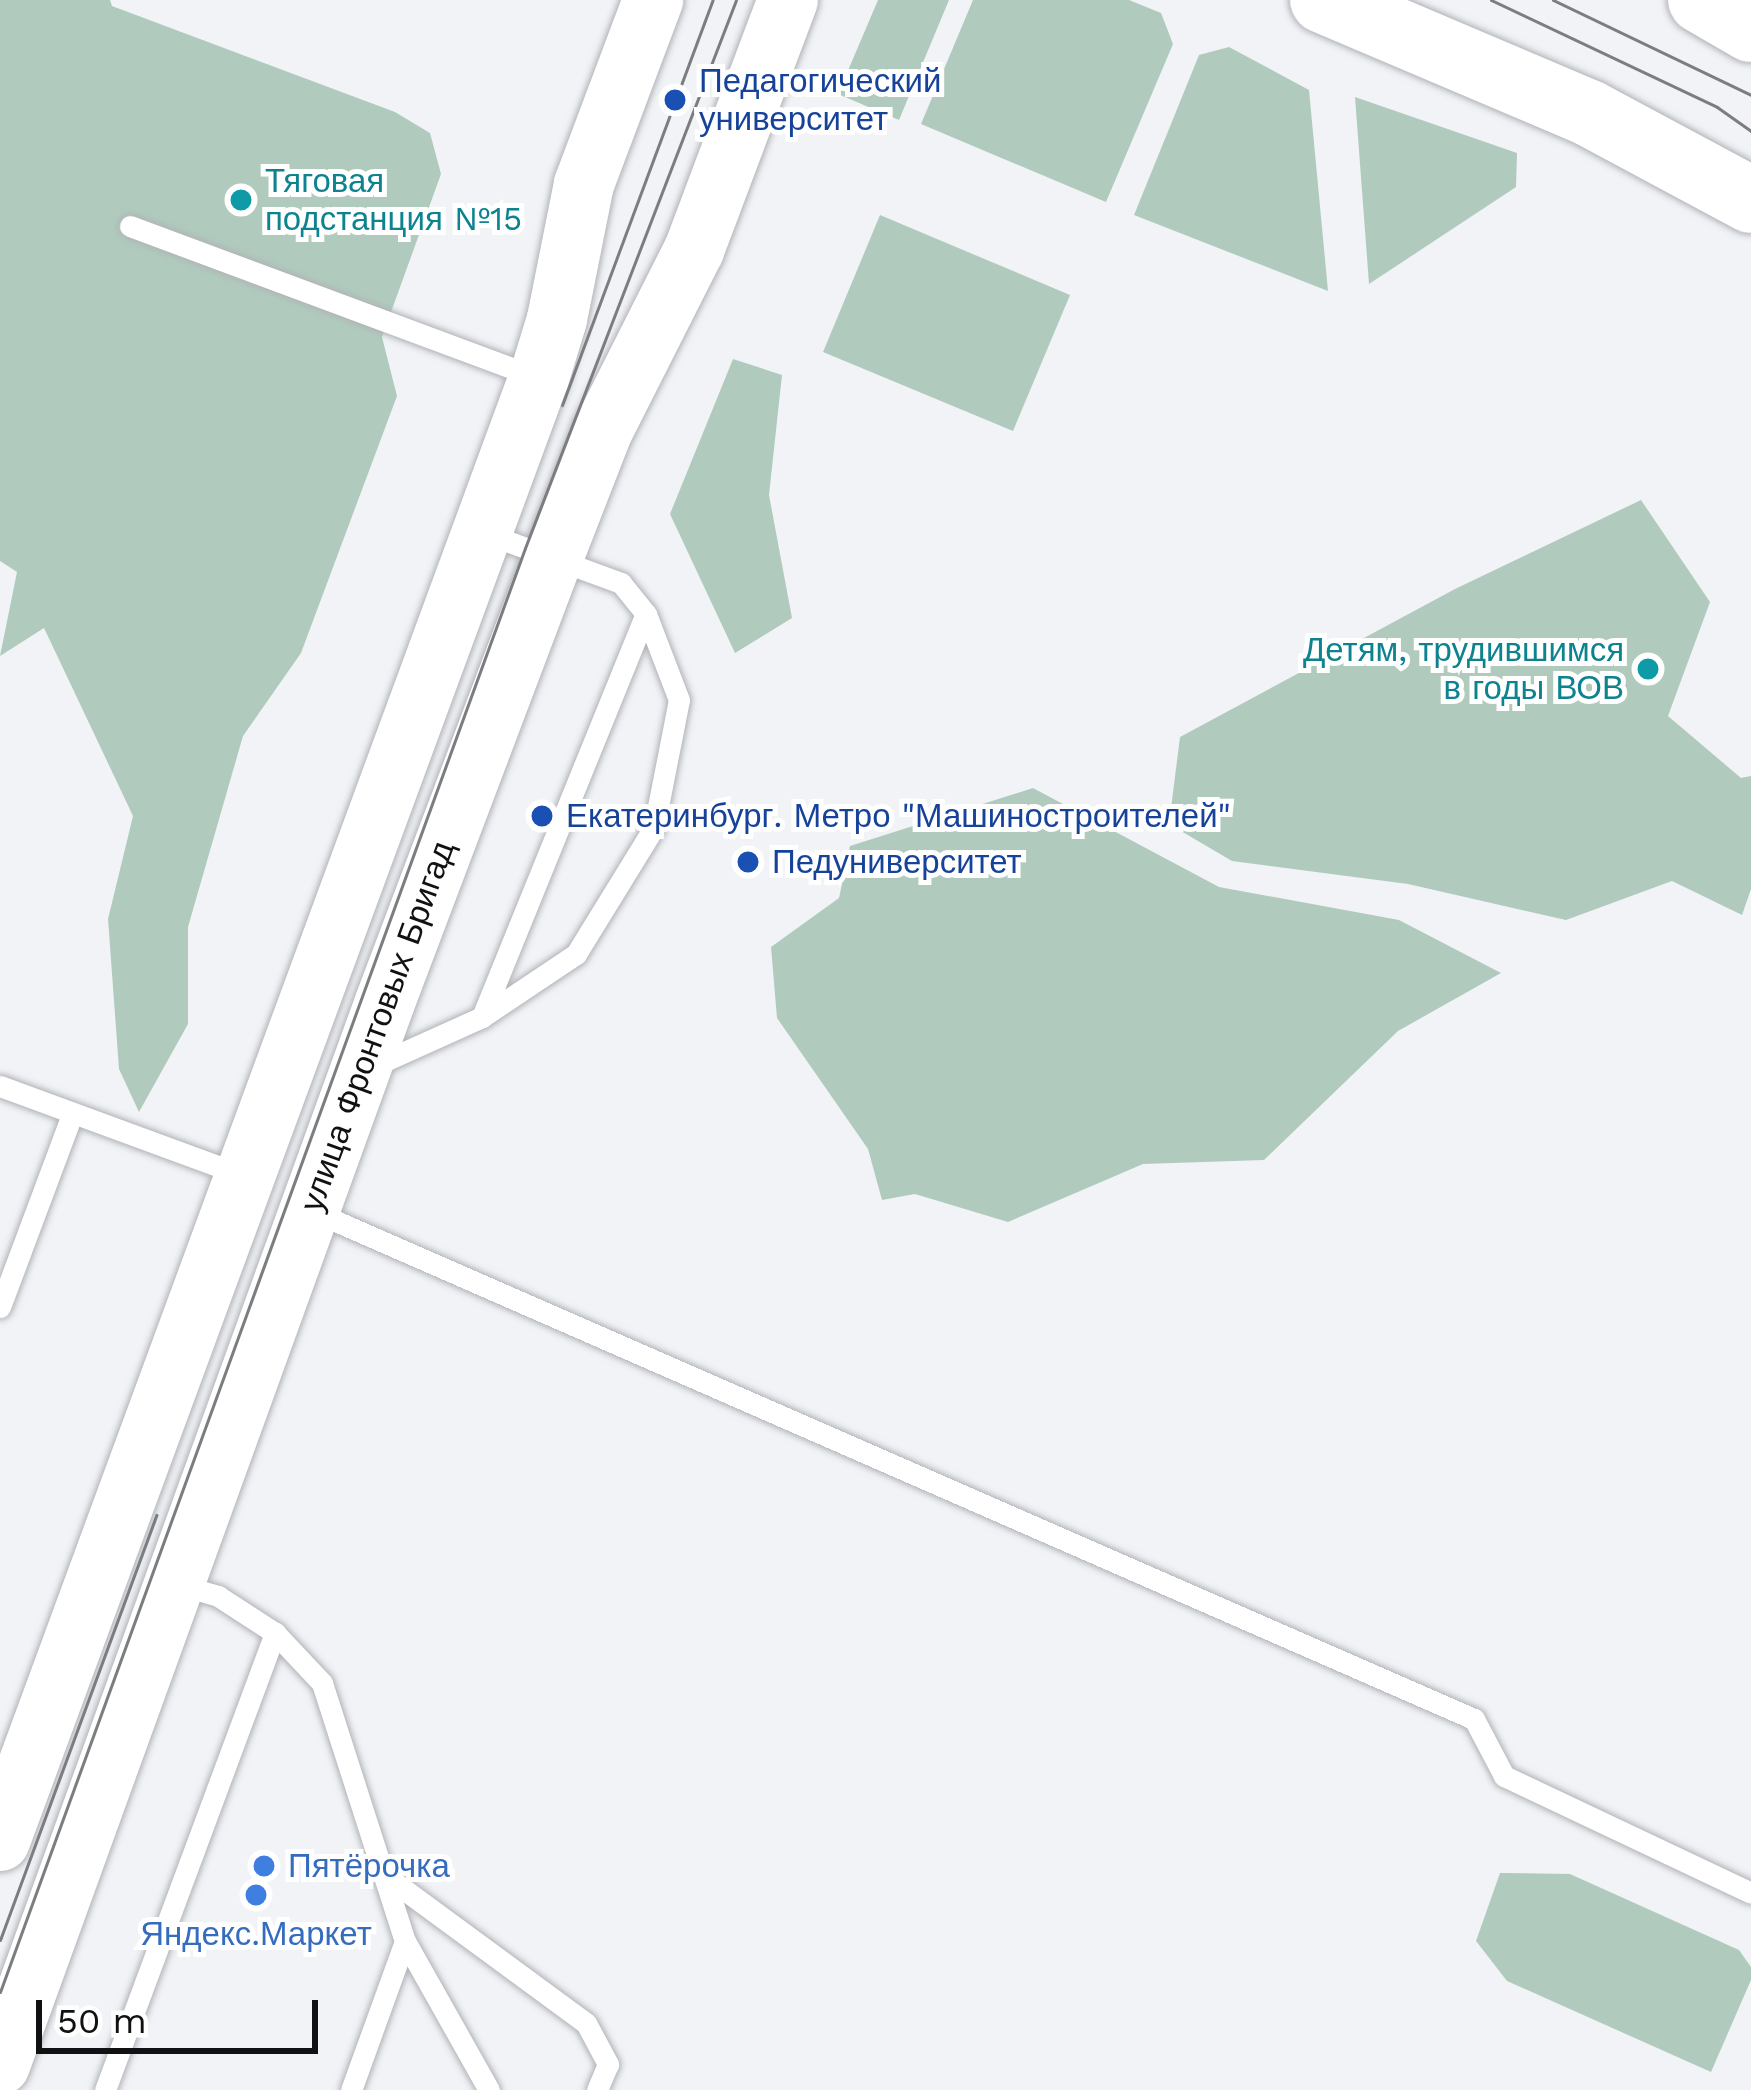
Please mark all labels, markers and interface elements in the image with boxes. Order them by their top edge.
place label: Педагогический университет [699,61,941,139]
marker: Педагогический университет [662,87,688,113]
place label: Тяговая подстанция №15 [265,161,522,239]
marker: Тяговая подстанция №15 [228,187,254,213]
place label: Детям, трудившимся в годы ВОВ [1303,630,1624,708]
marker: Детям, трудившимся в годы ВОВ [1635,656,1661,682]
place label: Екатеринбург. Метро "Машиностроителей" [566,796,1231,836]
marker: Екатеринбург. Метро "Машиностроителей" [529,803,555,829]
street label: улица Фронтовых Бригад [291,835,463,1217]
place label: Педуниверситет [772,842,1022,882]
marker: Педуниверситет [735,849,761,875]
place label: Пятёрочка [288,1846,450,1886]
marker: Пятёрочка [251,1853,277,1879]
marker: Яндекс.Маркет [243,1882,269,1908]
place label: Яндекс.Маркет [140,1914,372,1954]
scale bar [42,1976,324,2050]
text: 50 m [57,2000,147,2042]

